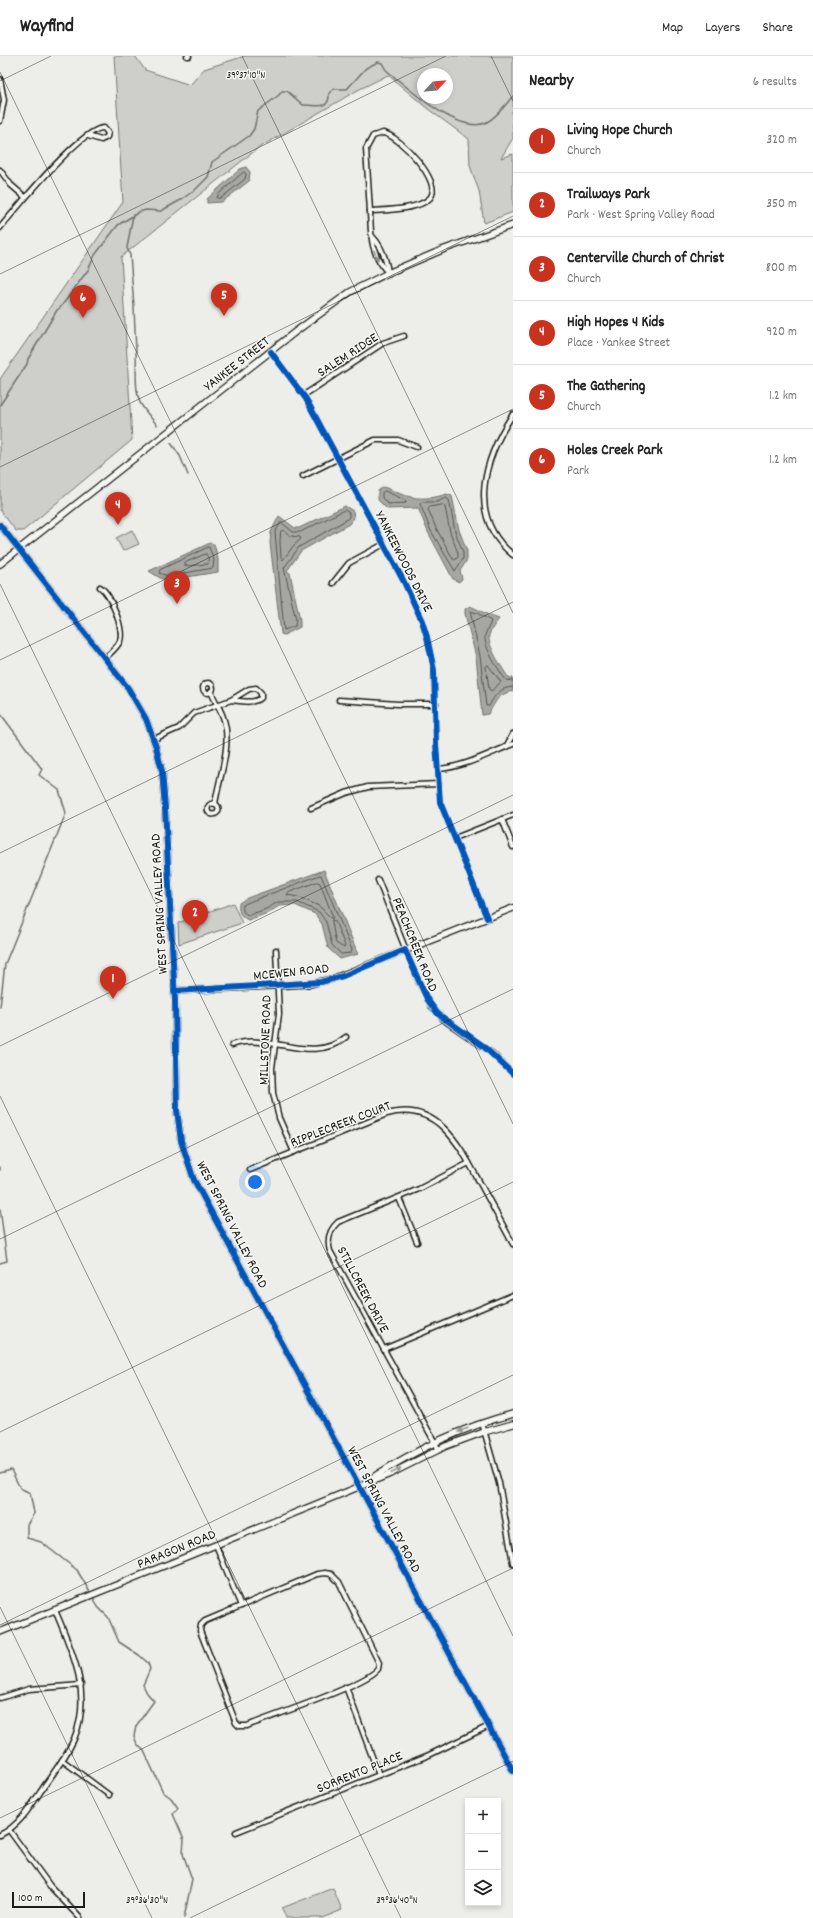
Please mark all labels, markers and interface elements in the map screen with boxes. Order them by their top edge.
text: Wayfind [20,14,74,41]
text: Map [662,18,683,38]
text: Layers [705,18,740,38]
text: Share [762,18,793,38]
north arrow [417,68,453,104]
text: 39°37'10"N [227,69,265,83]
text: Nearby [529,70,573,94]
text: 6 results [753,73,797,92]
text: Living Hope Church [567,120,672,142]
text: 1 [541,131,543,150]
text: 320 m [767,131,797,150]
text: Church [567,142,601,161]
text: Trailways Park [567,184,650,206]
text: 2 [539,195,545,214]
text: 350 m [766,195,797,214]
text: Park · West Spring Valley Road [567,206,715,225]
text: Centerville Church of Christ [567,248,724,270]
one-way arrow [373,250,379,261]
text: 3 [539,259,545,278]
text: 800 m [766,259,797,278]
text: Church [567,270,601,289]
pin: 5 [211,283,237,316]
pin: 6 [70,285,96,318]
text: High Hopes 4 Kids [567,312,665,334]
text: 4 [539,323,545,342]
text: 920 m [766,323,797,342]
street label: SALEM RIDGE [314,328,383,383]
street label: YANKEE STREET [200,332,275,397]
text: Place · Yankee Street [567,334,670,353]
text: The Gathering [567,376,645,398]
text: 5 [539,387,545,406]
text: 1.2 km [769,387,797,406]
text: Church [567,398,601,417]
text: Holes Creek Park [567,440,663,462]
text: 6 [539,451,545,470]
text: 1.2 km [769,451,797,470]
text: Park [567,462,589,481]
pin: 4 [105,492,131,525]
street label: YANKEEWOODS DRIVE [369,508,438,616]
pin: 3 [164,571,190,604]
street label: WEST SPRING VALLEY ROAD [146,833,174,975]
street label: PEACHCREEK ROAD [386,895,442,995]
pin: 2 [182,900,208,933]
street label: MCEWEN ROAD [253,959,330,987]
pin: 1 [100,966,126,999]
street label: MILLSTONE ROAD [254,995,278,1085]
street label: RIPPLECREEK COURT [288,1096,394,1153]
street label: WEST SPRING VALLEY ROAD [190,1158,272,1292]
your location [245,1172,265,1192]
street label: STILLCREEK DRIVE [331,1243,394,1337]
one-way arrow [456,1427,468,1433]
street label: WEST SPRING VALLEY ROAD [341,1443,425,1577]
one-way arrow [390,1468,402,1474]
street label: PARAGON ROAD [134,1525,219,1575]
street label: SORRENTO PLACE [314,1746,406,1799]
map controls [465,1798,501,1906]
button: + [465,1798,501,1834]
button: − [465,1834,501,1870]
button: layers [465,1870,501,1906]
scale bar [12,1890,85,1909]
text: 100 m [18,1891,42,1907]
text: 39°36'30"N [126,1894,168,1908]
text: 39°36'40"N [376,1894,418,1908]

